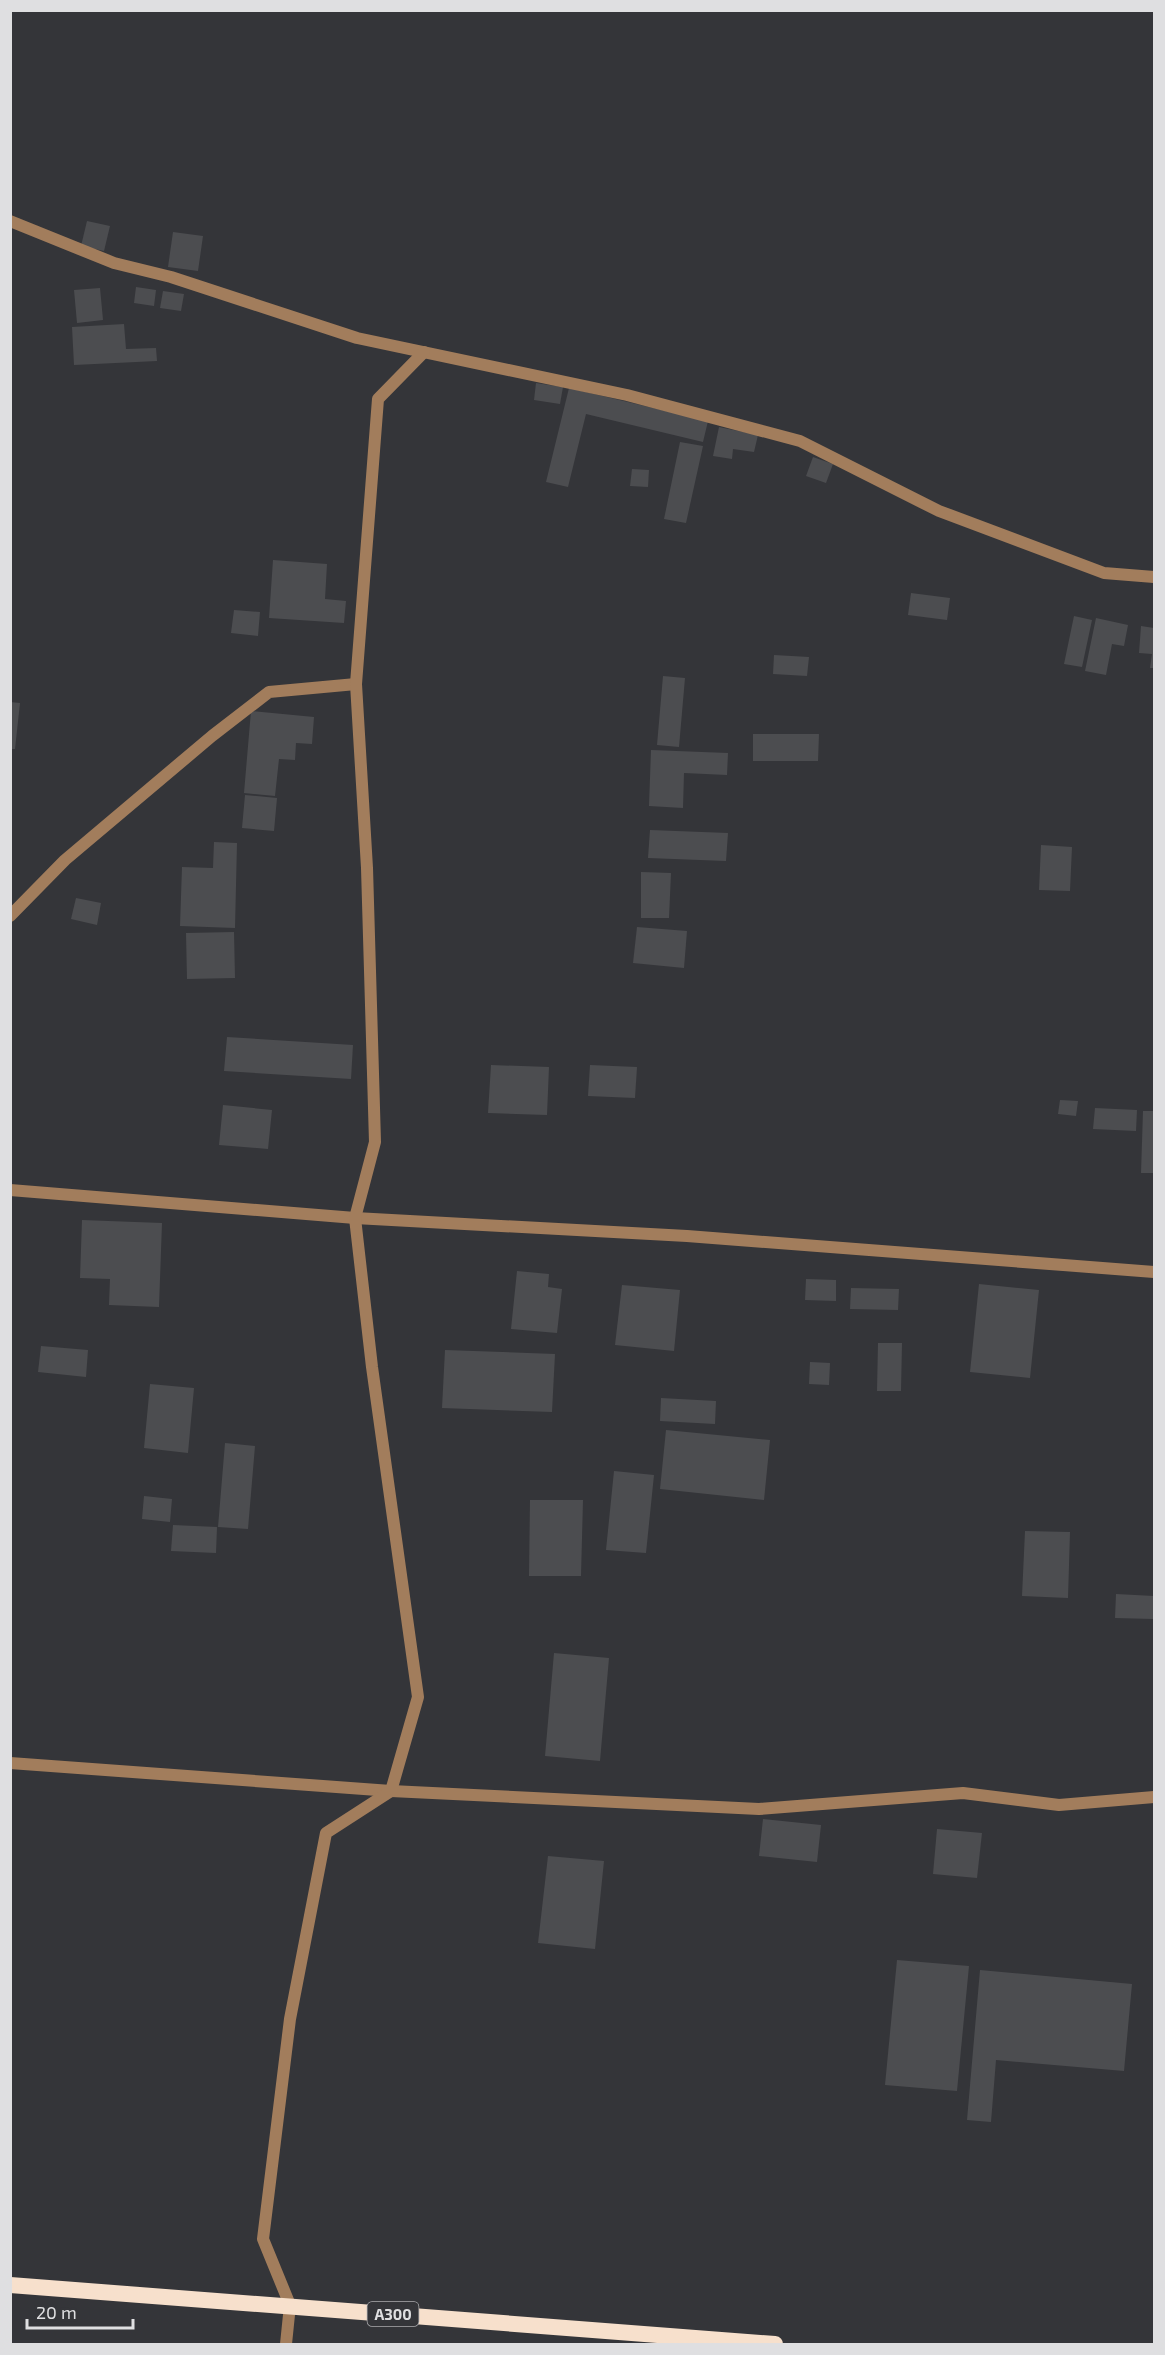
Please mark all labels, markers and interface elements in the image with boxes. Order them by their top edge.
scale bar [27,2292,134,2330]
text: 20 m [36,2301,77,2323]
road number: A300 [368,2302,418,2326]

